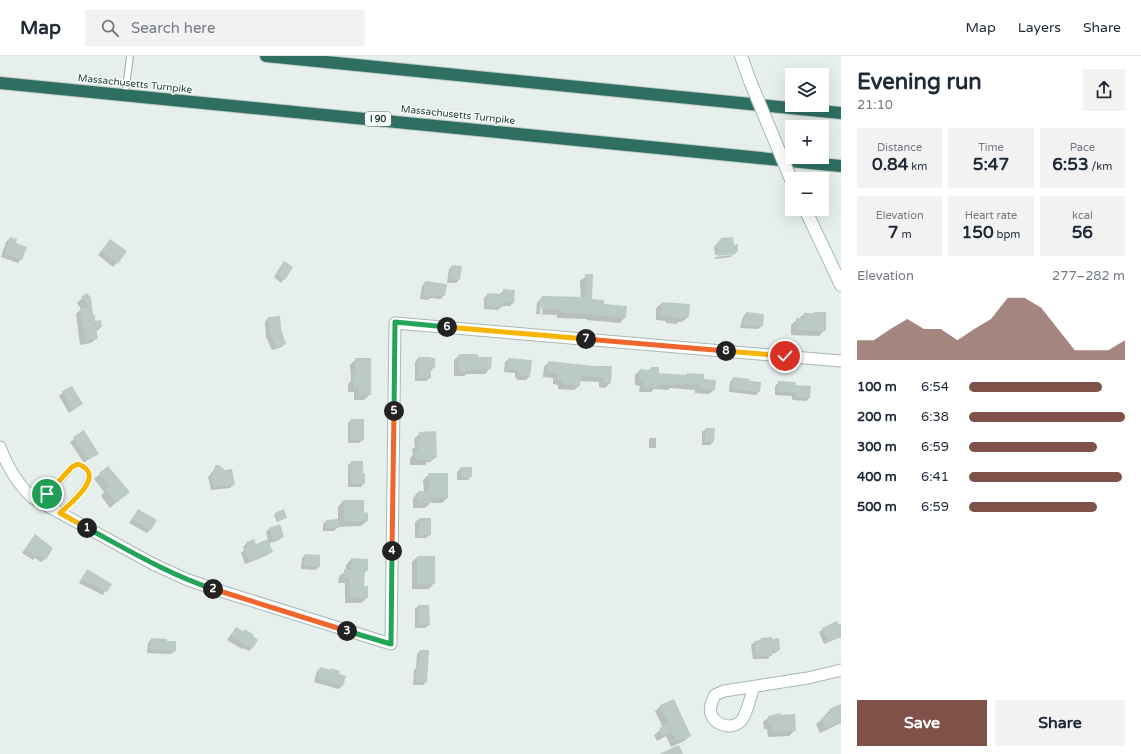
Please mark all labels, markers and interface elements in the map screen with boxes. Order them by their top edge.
search box [85,10,365,46]
text: Map [20,17,61,39]
icon: search [99,17,121,39]
text: Search here [131,19,215,37]
text: Map [966,19,996,36]
text: Layers [1018,19,1061,36]
text: Share [1083,19,1121,36]
map controls [785,68,829,216]
button: layers [785,68,829,112]
text: Evening run [857,69,982,95]
button: share [1083,69,1125,111]
street label: Massachusetts Turnpike [77,72,193,96]
text: 21:10 [857,97,893,113]
street label: Massachusetts Turnpike [400,103,516,127]
road number: I 90 [365,112,391,126]
button: + [785,120,829,164]
text: Distance [877,141,922,154]
text: Time [978,141,1004,154]
text: Pace [1070,141,1095,154]
text: 0.84 [872,154,908,175]
text: 5:47 [973,154,1009,175]
text: 6:53 [1052,154,1089,175]
text: km [908,160,927,173]
text: /km [1089,160,1112,173]
button: − [785,172,829,216]
text: Elevation [876,209,924,222]
text: Heart rate [965,209,1017,222]
text: kcal [1072,209,1093,222]
text: 7 [888,222,899,243]
text: 150 [962,222,994,243]
text: 56 [1072,222,1093,243]
text: m [899,228,911,241]
text: bpm [994,228,1020,241]
text: Elevation [857,268,914,284]
text: 277–282 m [1052,268,1125,284]
pin: 6 [437,317,457,337]
text: 6 [444,320,450,333]
pin: 7 [576,329,596,349]
text: 7 [583,332,589,345]
pin [768,339,802,373]
pin: 8 [716,341,736,361]
text: 8 [723,344,729,357]
icon: check [774,345,796,367]
text: 100 m [857,379,897,395]
text: 6:54 [921,379,949,395]
pin: 5 [384,401,404,421]
text: 5 [391,404,397,417]
text: 200 m [857,409,897,425]
text: 6:38 [921,409,949,425]
text: 300 m [857,439,897,455]
text: 6:59 [921,439,949,455]
text: 400 m [857,469,897,485]
text: 6:41 [921,469,949,485]
pin [30,477,64,511]
icon: arrive [36,483,58,505]
text: 500 m [857,499,897,515]
text: 6:59 [921,499,949,515]
pin: 1 [77,518,97,538]
text: 1 [84,521,90,534]
pin: 4 [382,541,402,561]
text: 4 [389,544,395,557]
pin: 2 [203,579,223,599]
text: 2 [210,582,216,595]
pin: 3 [337,621,357,641]
text: 3 [344,624,350,637]
button: Save [857,700,987,746]
button: Share [995,700,1125,746]

